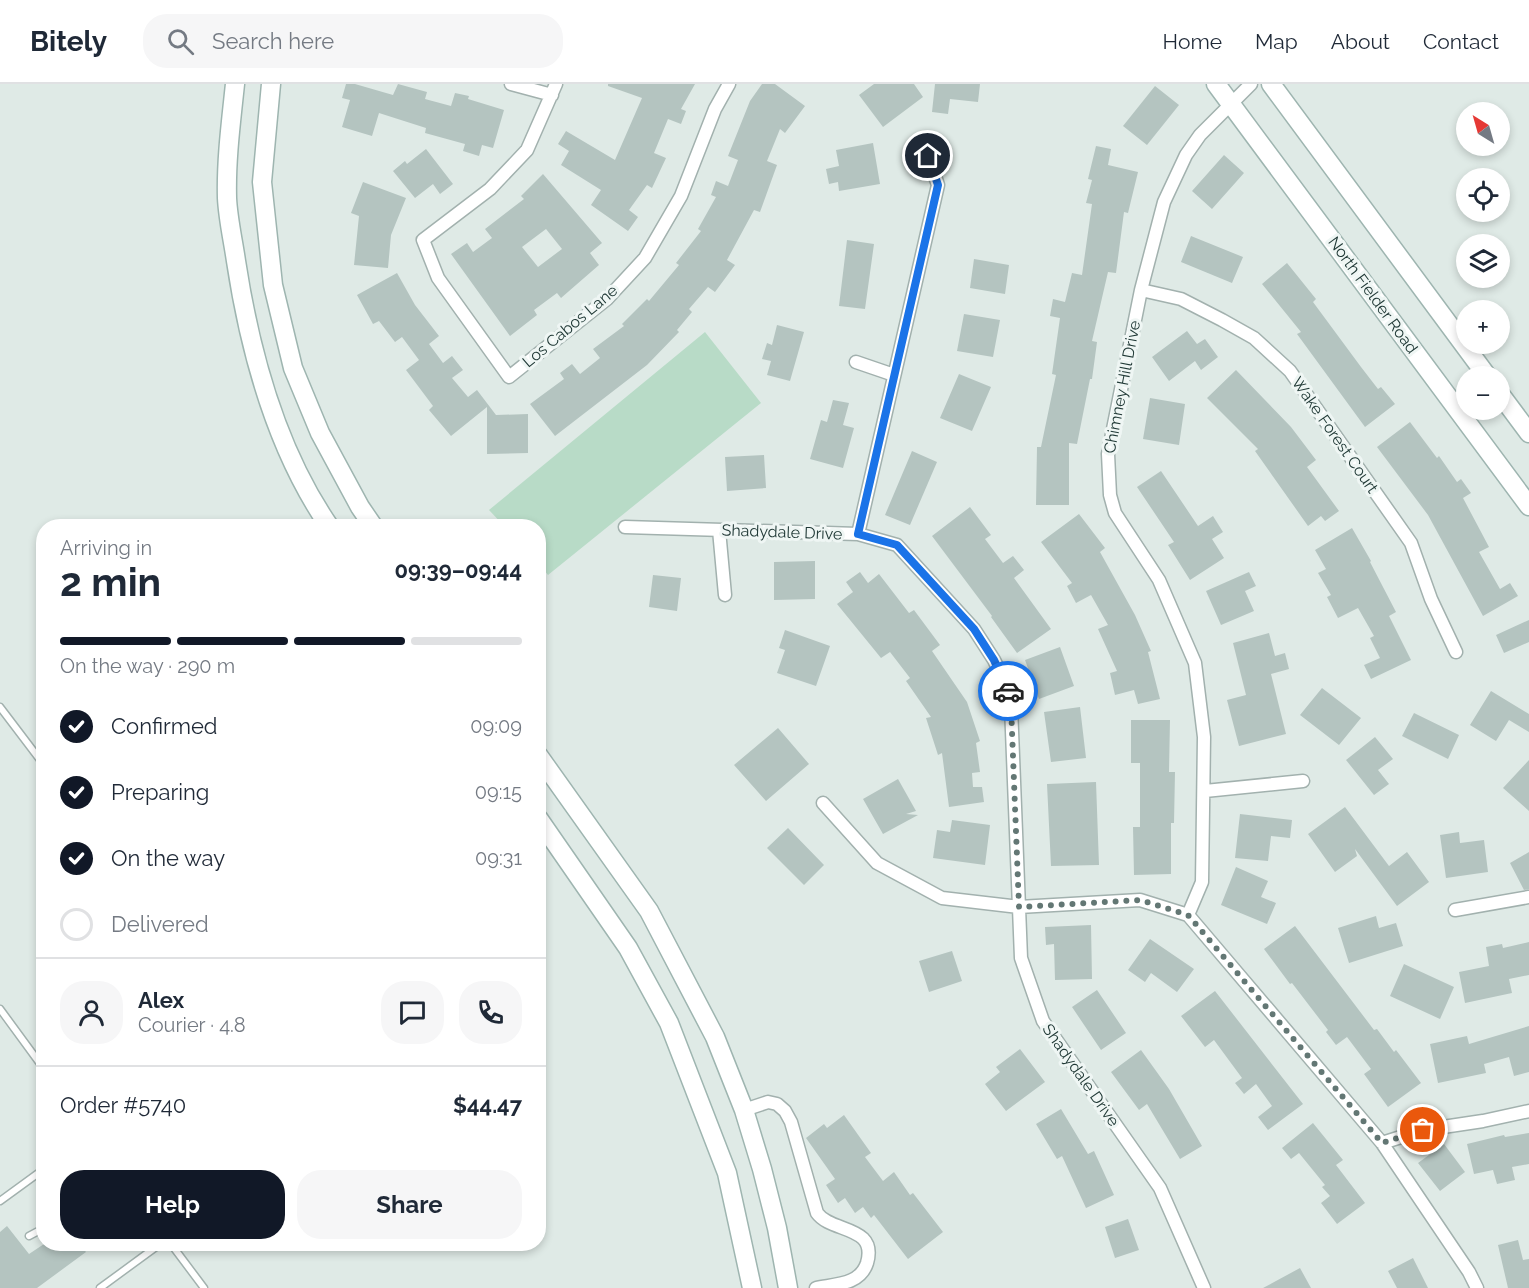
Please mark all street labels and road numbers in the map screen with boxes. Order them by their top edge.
street label: North Fielder Road [1324,233,1422,357]
street label: Los Cabos Lane [519,281,621,371]
street label: Chimney Hill Drive [1100,319,1144,455]
street label: Wake Forest Court [1288,373,1383,497]
street label: Shadydale Drive [721,520,843,544]
street label: Shadydale Drive [1039,1020,1123,1130]

